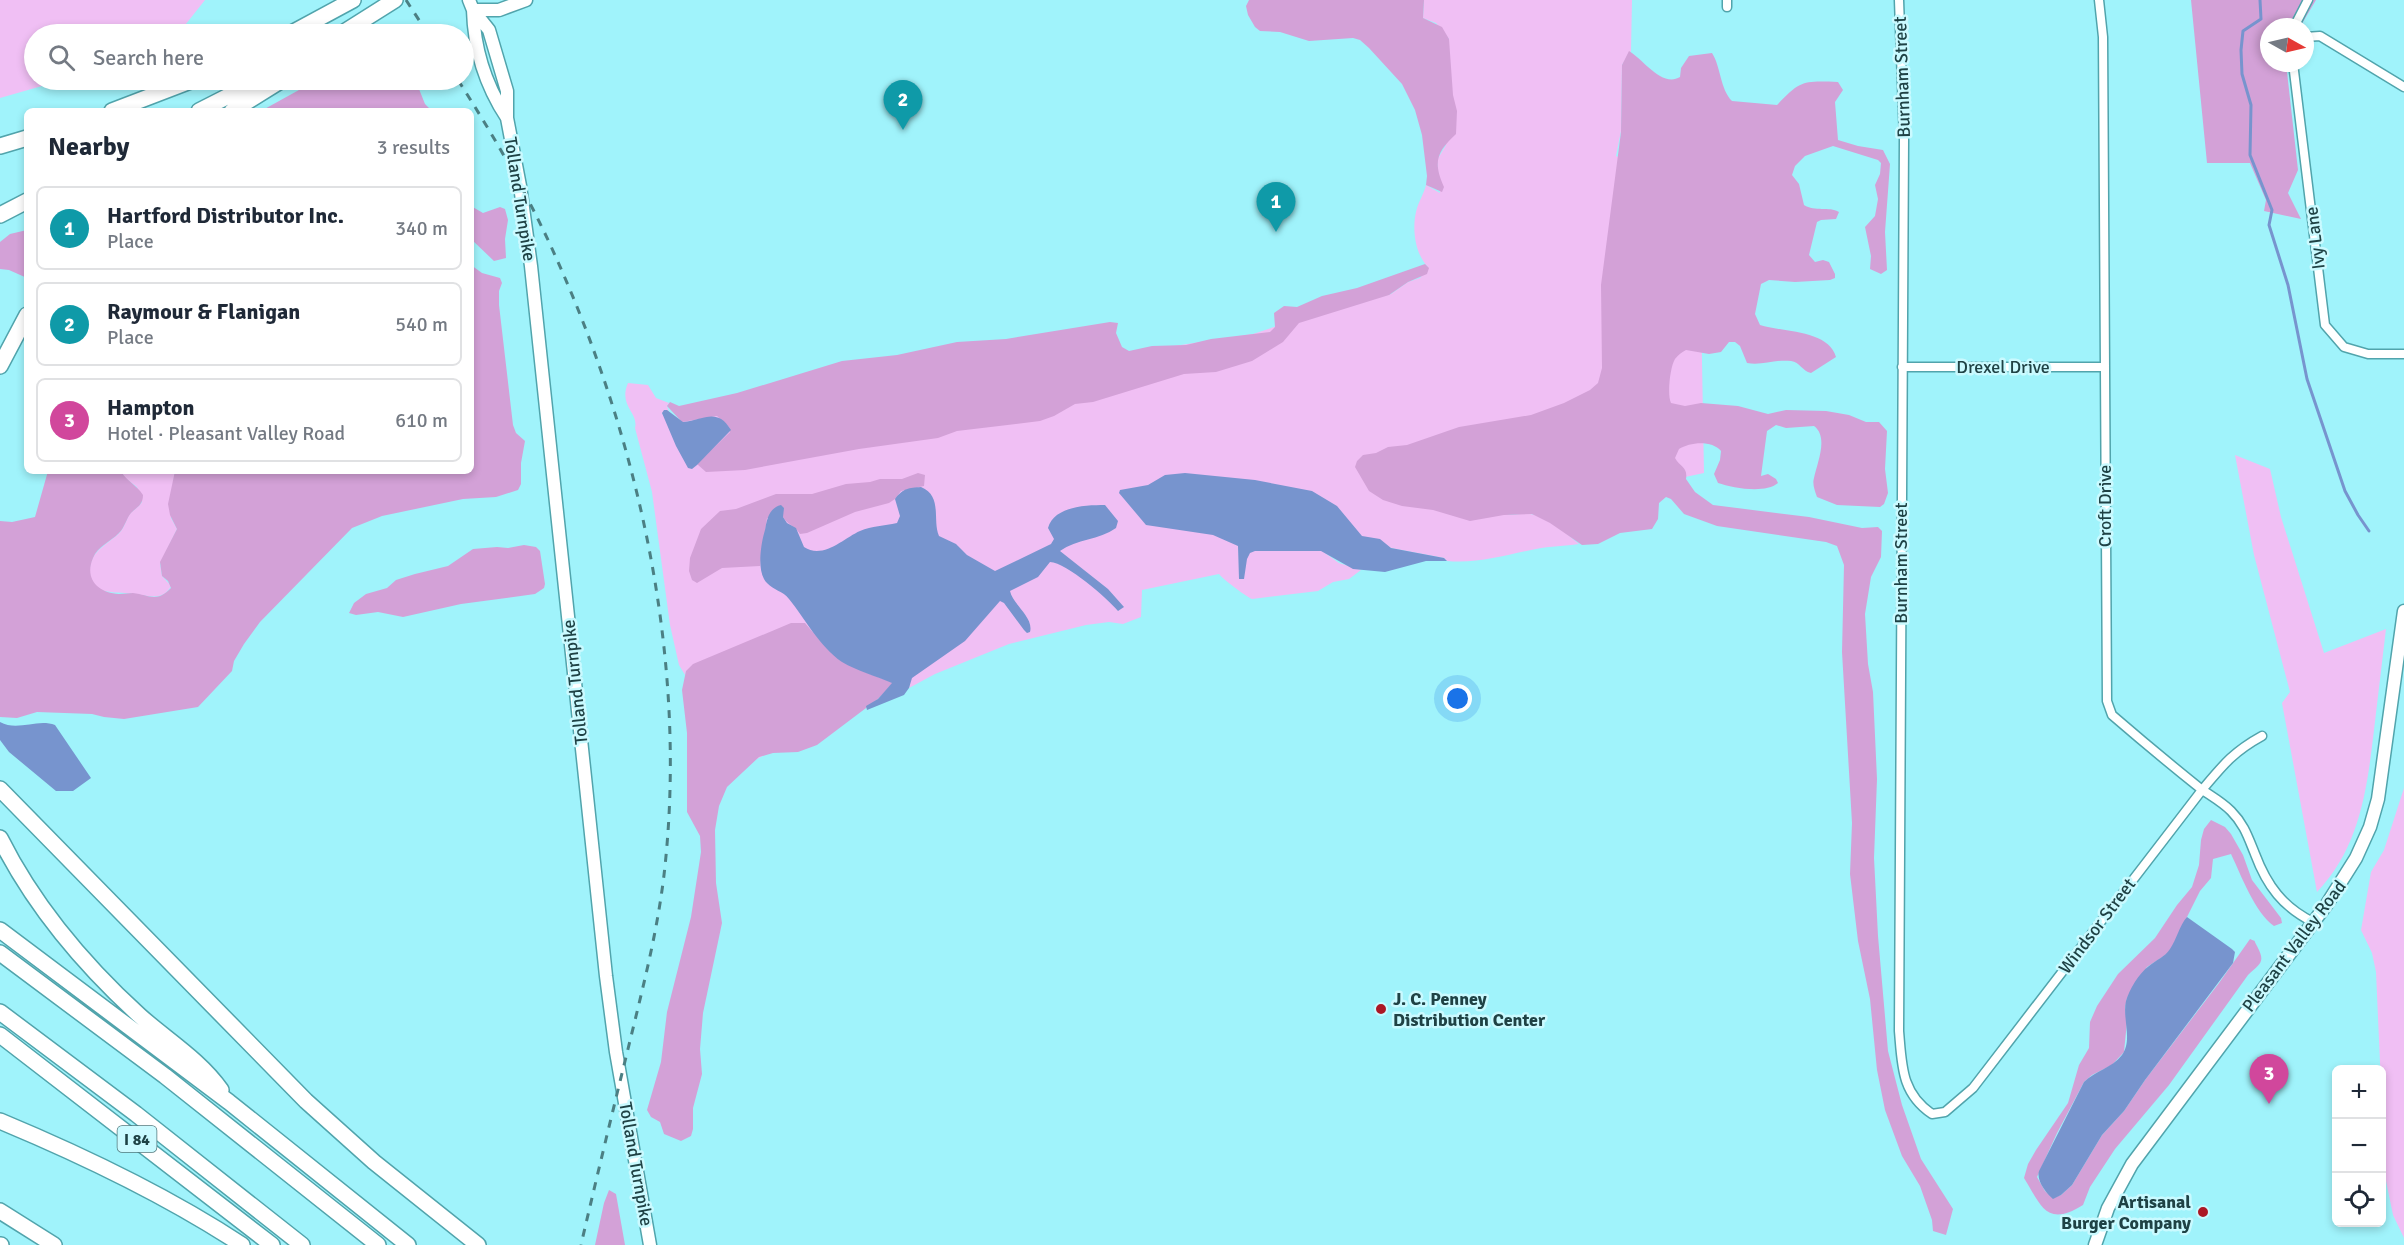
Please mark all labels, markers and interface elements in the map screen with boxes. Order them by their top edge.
street label: Burnham Street [1889,16,1915,138]
north arrow [2260,18,2314,72]
search box [24,24,474,90]
icon: search [45,41,78,74]
text: Search here [93,44,204,71]
pin: 2 [884,80,922,130]
text: Nearby [48,131,129,163]
text: 3 results [377,135,450,160]
street label: Tolland Turnpike [499,135,541,263]
pin: 1 [1256,182,1296,232]
text: Hartford Distributor Inc. [107,202,344,229]
street label: Ivy Lane [2300,205,2330,271]
text: 1 [64,216,75,241]
text: 340 m [395,216,448,241]
text: Place [107,229,154,254]
text: Raymour & Flanigan [107,298,300,325]
text: 2 [64,312,75,337]
text: 540 m [395,312,448,337]
text: Place [107,325,154,350]
street label: Drexel Drive [1956,356,2050,378]
text: Hampton [107,394,195,421]
text: 3 [64,408,75,433]
text: 610 m [395,408,448,433]
text: Hotel · Pleasant Valley Road [107,421,345,446]
street label: Croft Drive [2094,465,2116,547]
street label: Burnham Street [1890,502,1912,624]
street label: Tolland Turnpike [558,619,592,745]
your location [1443,684,1472,713]
street label: Windsor Street [2054,874,2140,978]
street label: Pleasant Valley Road [2237,876,2351,1016]
place label: J. C. Penney Distribution Center [1393,988,1546,1031]
marker: J. C. Penney Distribution Center [1374,1002,1388,1016]
pin: 3 [2250,1054,2288,1104]
map controls [2332,1065,2386,1227]
button: + [2332,1065,2386,1119]
street label: Tolland Turnpike [614,1100,658,1228]
button: − [2332,1119,2386,1173]
road number: I 84 [118,1126,156,1152]
button: locate [2332,1173,2386,1227]
place label: Artisanal Burger Company [2061,1191,2191,1234]
marker: Artisanal Burger Company [2196,1205,2210,1219]

